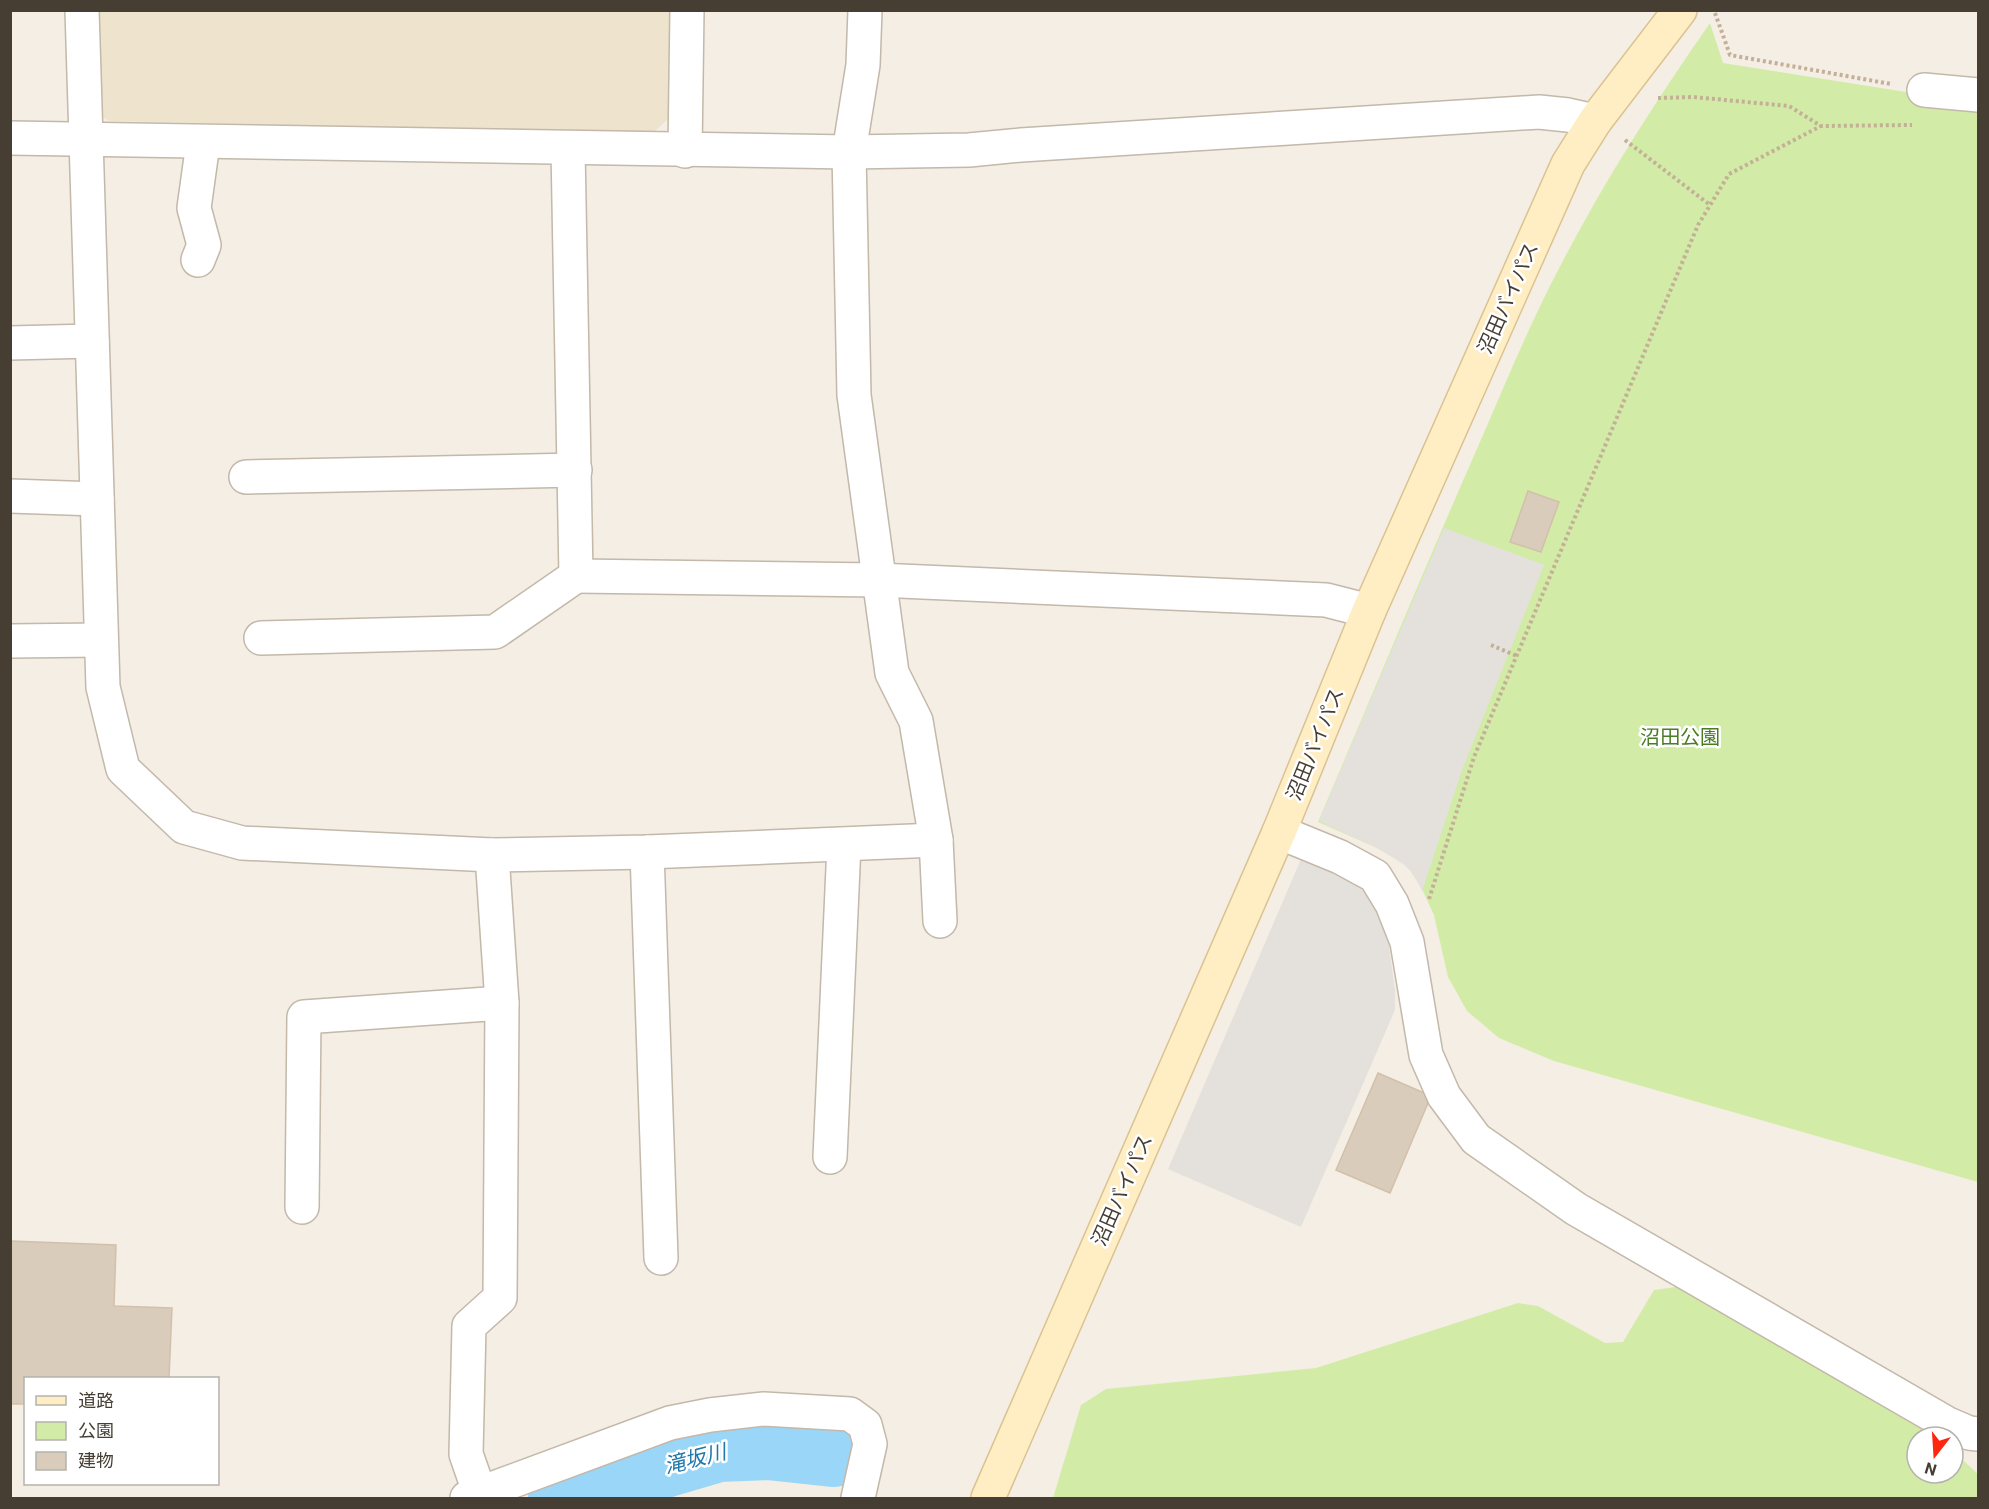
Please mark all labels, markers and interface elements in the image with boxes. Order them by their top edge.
street label: 沼田バイパス [1473,238,1543,358]
street label: 沼田バイパス [1281,684,1349,804]
park label: 沼田公園 [1640,725,1720,749]
street label: 沼田バイパス [1087,1130,1157,1250]
legend [24,1377,219,1485]
text: 道路 [78,1390,114,1411]
text: 公園 [78,1420,114,1441]
north arrow [1905,1425,1965,1485]
water label: 滝坂川 [662,1439,730,1478]
text: 建物 [78,1450,114,1471]
text: N [1923,1458,1939,1480]

